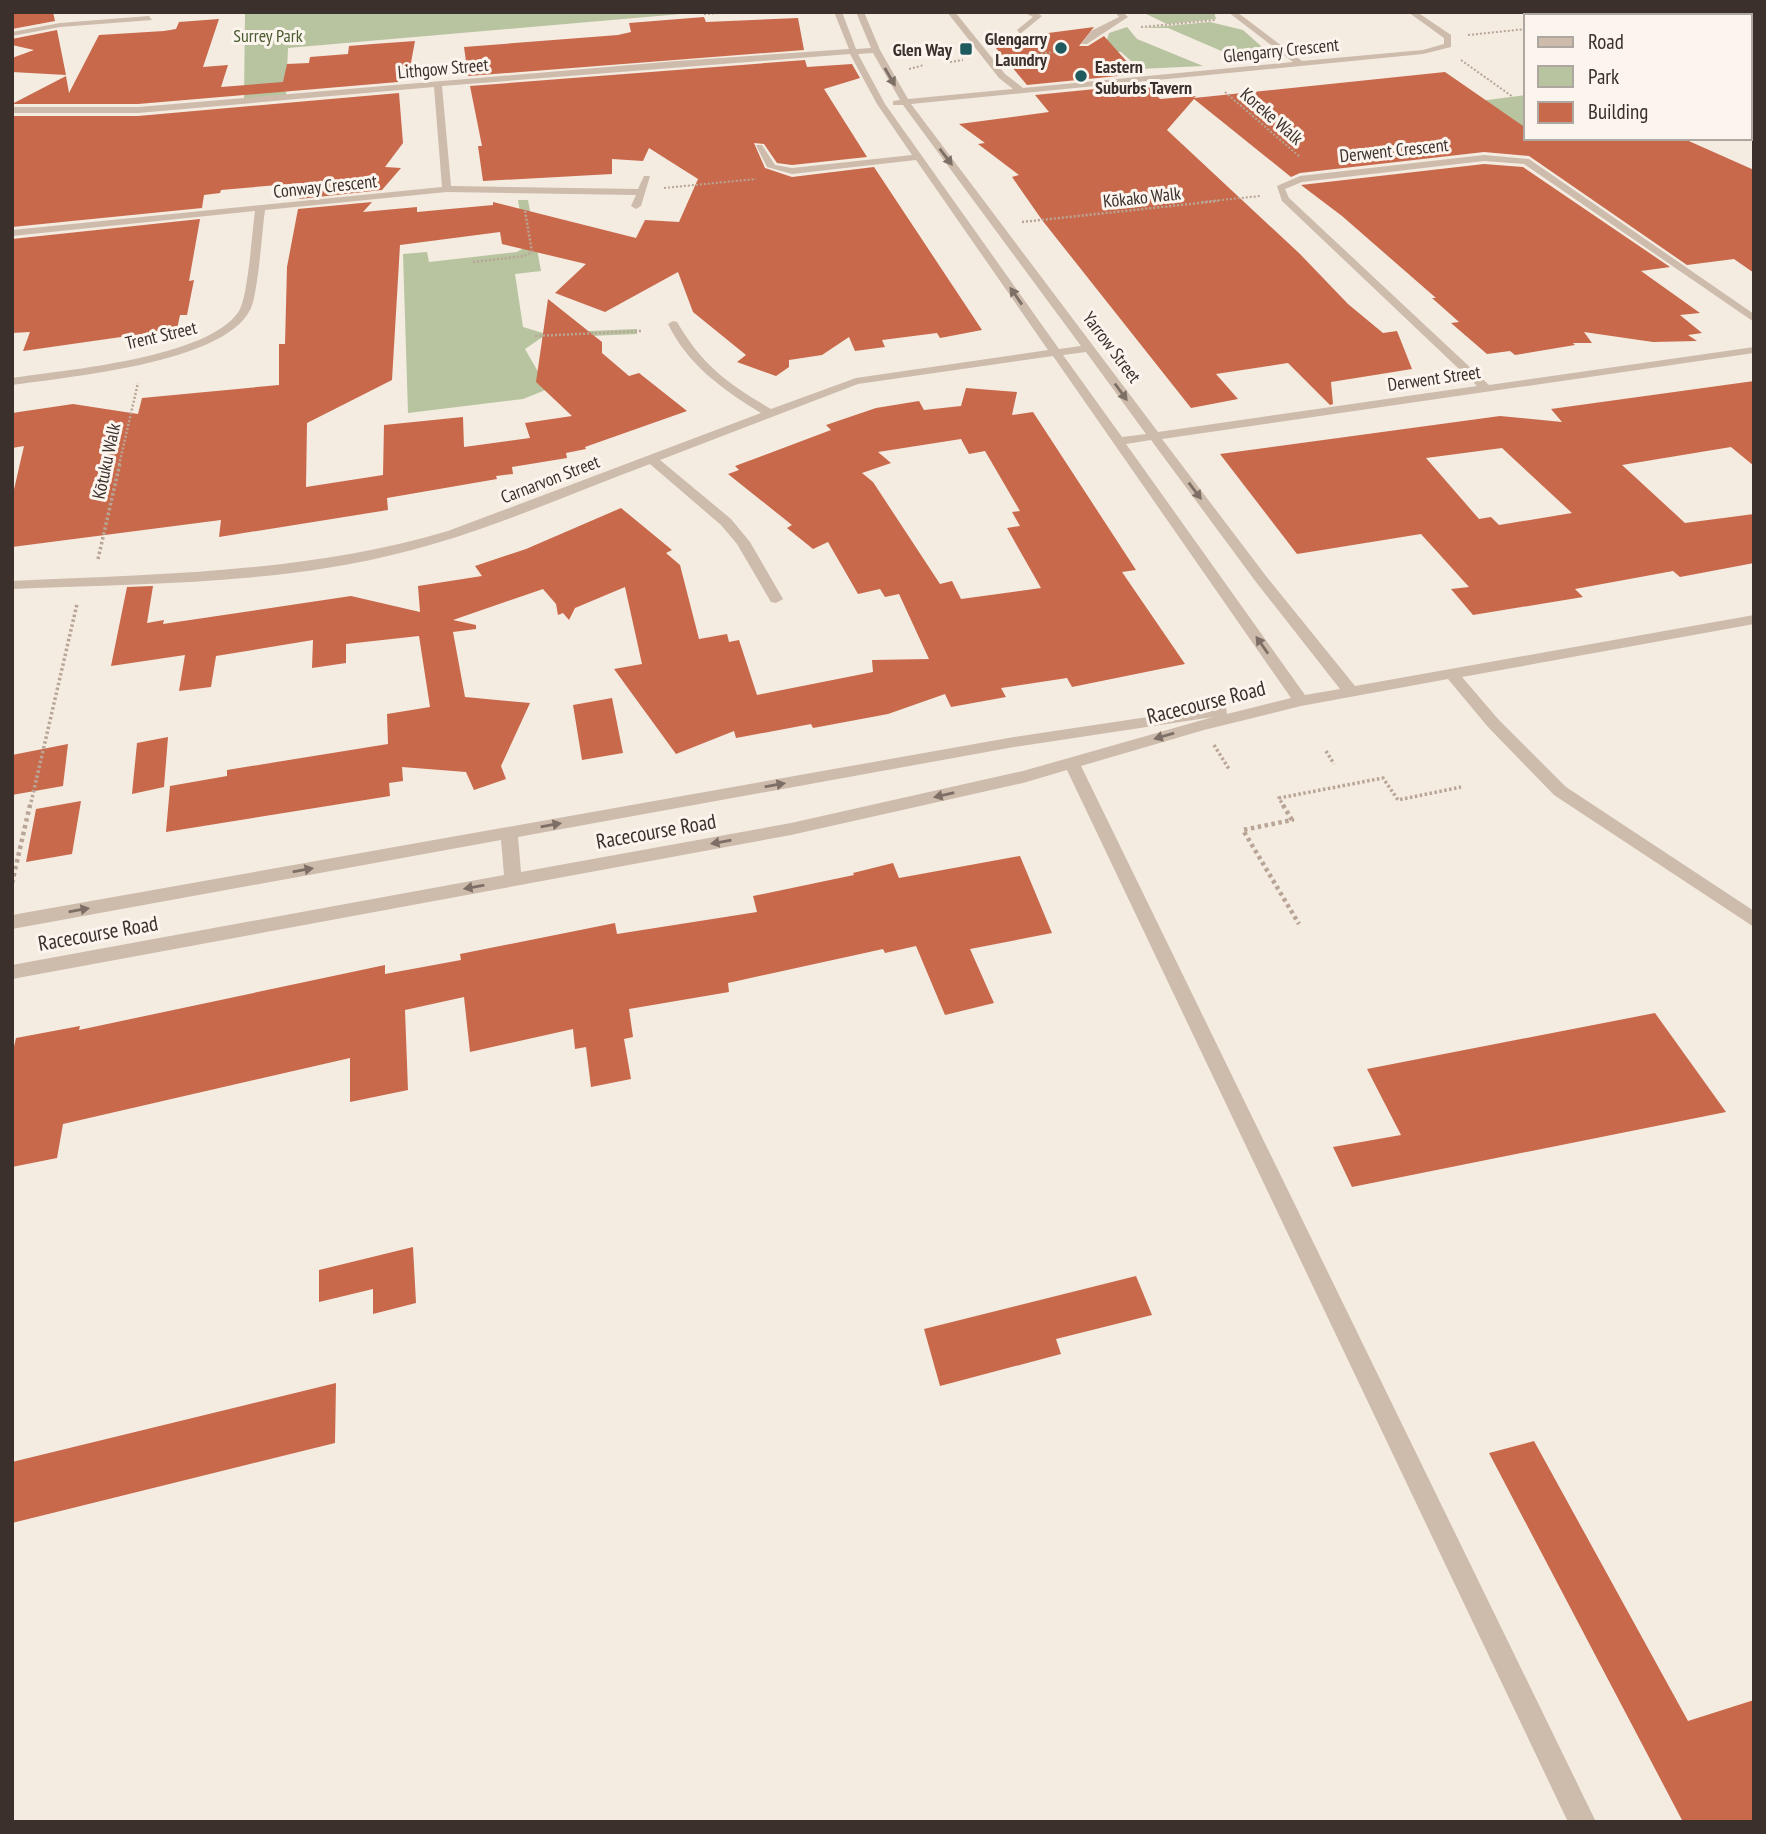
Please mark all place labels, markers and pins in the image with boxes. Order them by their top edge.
place label: Glengarry Laundry [985,27,1048,71]
place label: Glen Way [893,38,953,61]
marker: Glengarry Laundry [1053,40,1069,56]
marker: Glen Way [958,41,974,57]
place label: Eastern Suburbs Tavern [1095,55,1192,99]
marker: Eastern Suburbs Tavern [1073,68,1089,84]

